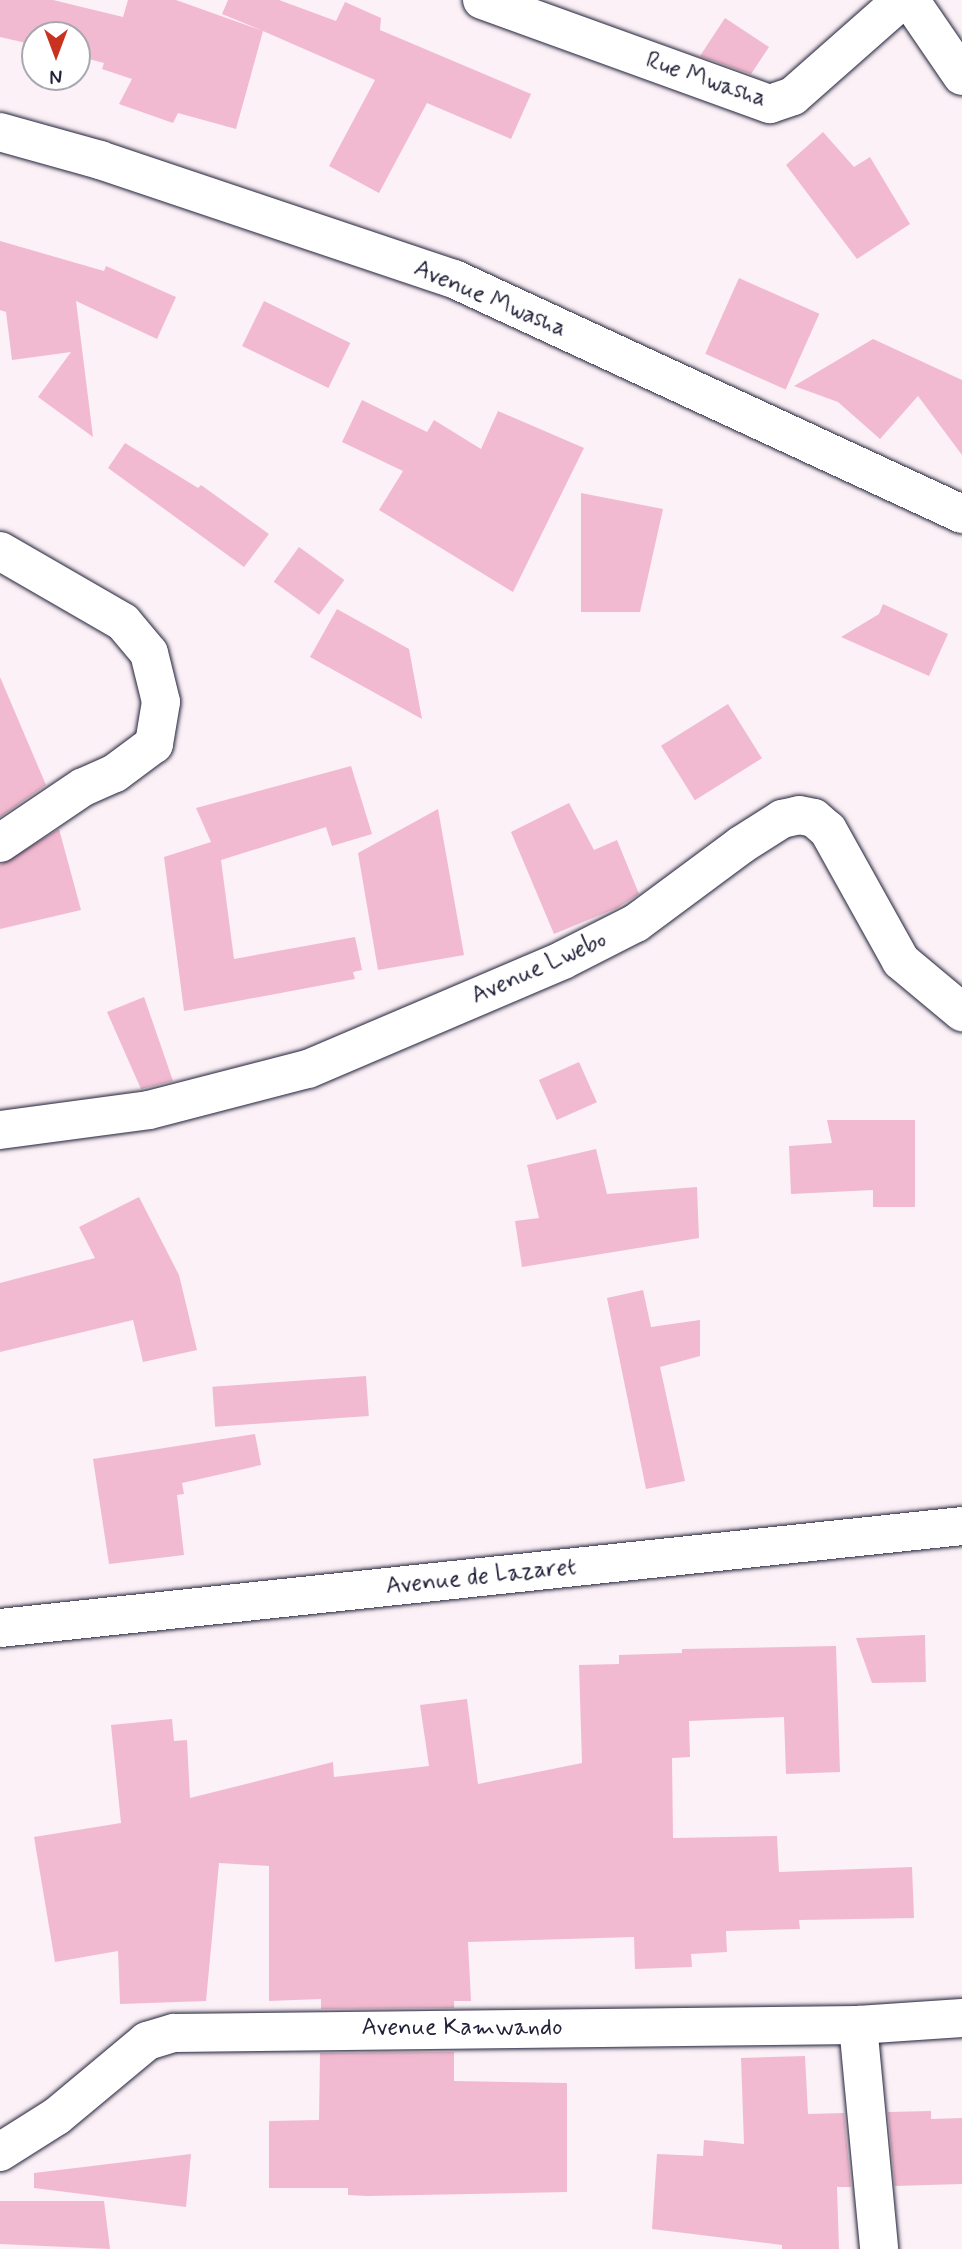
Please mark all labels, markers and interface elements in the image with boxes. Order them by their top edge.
north arrow [21,21,91,91]
street label: Rue Mwasha [643,46,769,114]
text: N [50,63,62,88]
street label: Avenue Mwasha [409,254,571,344]
street label: Avenue Lwebo [466,925,612,1011]
street label: Avenue de Lazaret [382,1552,580,1602]
street label: Avenue Kamwando [363,2014,561,2042]

